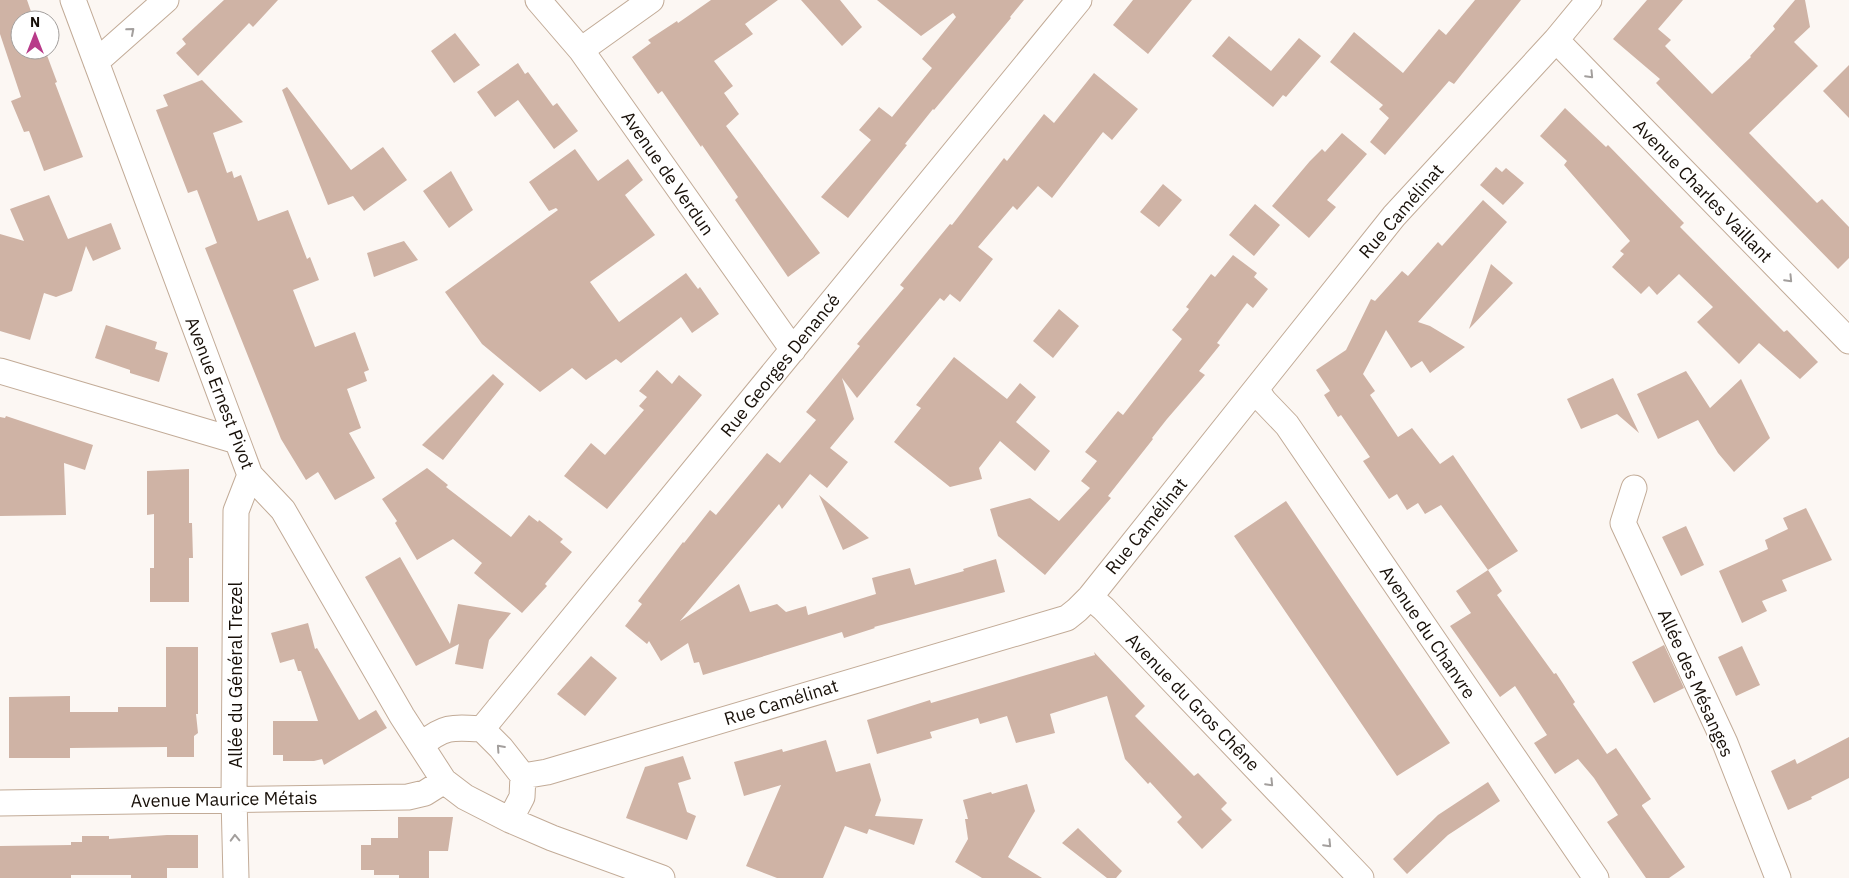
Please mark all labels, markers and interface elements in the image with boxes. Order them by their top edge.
north arrow [10,10,60,60]
text: N [30,13,40,31]
one-way arrow [125,28,134,37]
one-way arrow [1584,69,1593,78]
street label: Avenue de Verdun [617,106,719,240]
street label: Avenue Charles Vaillant [1629,115,1777,267]
street label: Rue Camélinat [1354,159,1448,263]
one-way arrow [1783,274,1792,283]
street label: Rue Georges Denancé [715,289,845,441]
street label: Avenue Ernest Pivot [180,314,260,472]
street label: Rue Camélinat [1100,473,1192,579]
street label: Avenue du Chanvre [1375,561,1481,703]
street label: Allée du Général Trezel [224,582,247,768]
street label: Allée des Mésanges [1653,605,1739,761]
street label: Avenue du Gros Chêne [1121,628,1265,776]
street label: Rue Camélinat [721,674,841,730]
one-way arrow [497,744,506,753]
one-way arrow [1264,777,1273,786]
street label: Avenue Maurice Métais [130,786,318,812]
one-way arrow [230,834,240,842]
one-way arrow [1322,838,1331,847]

